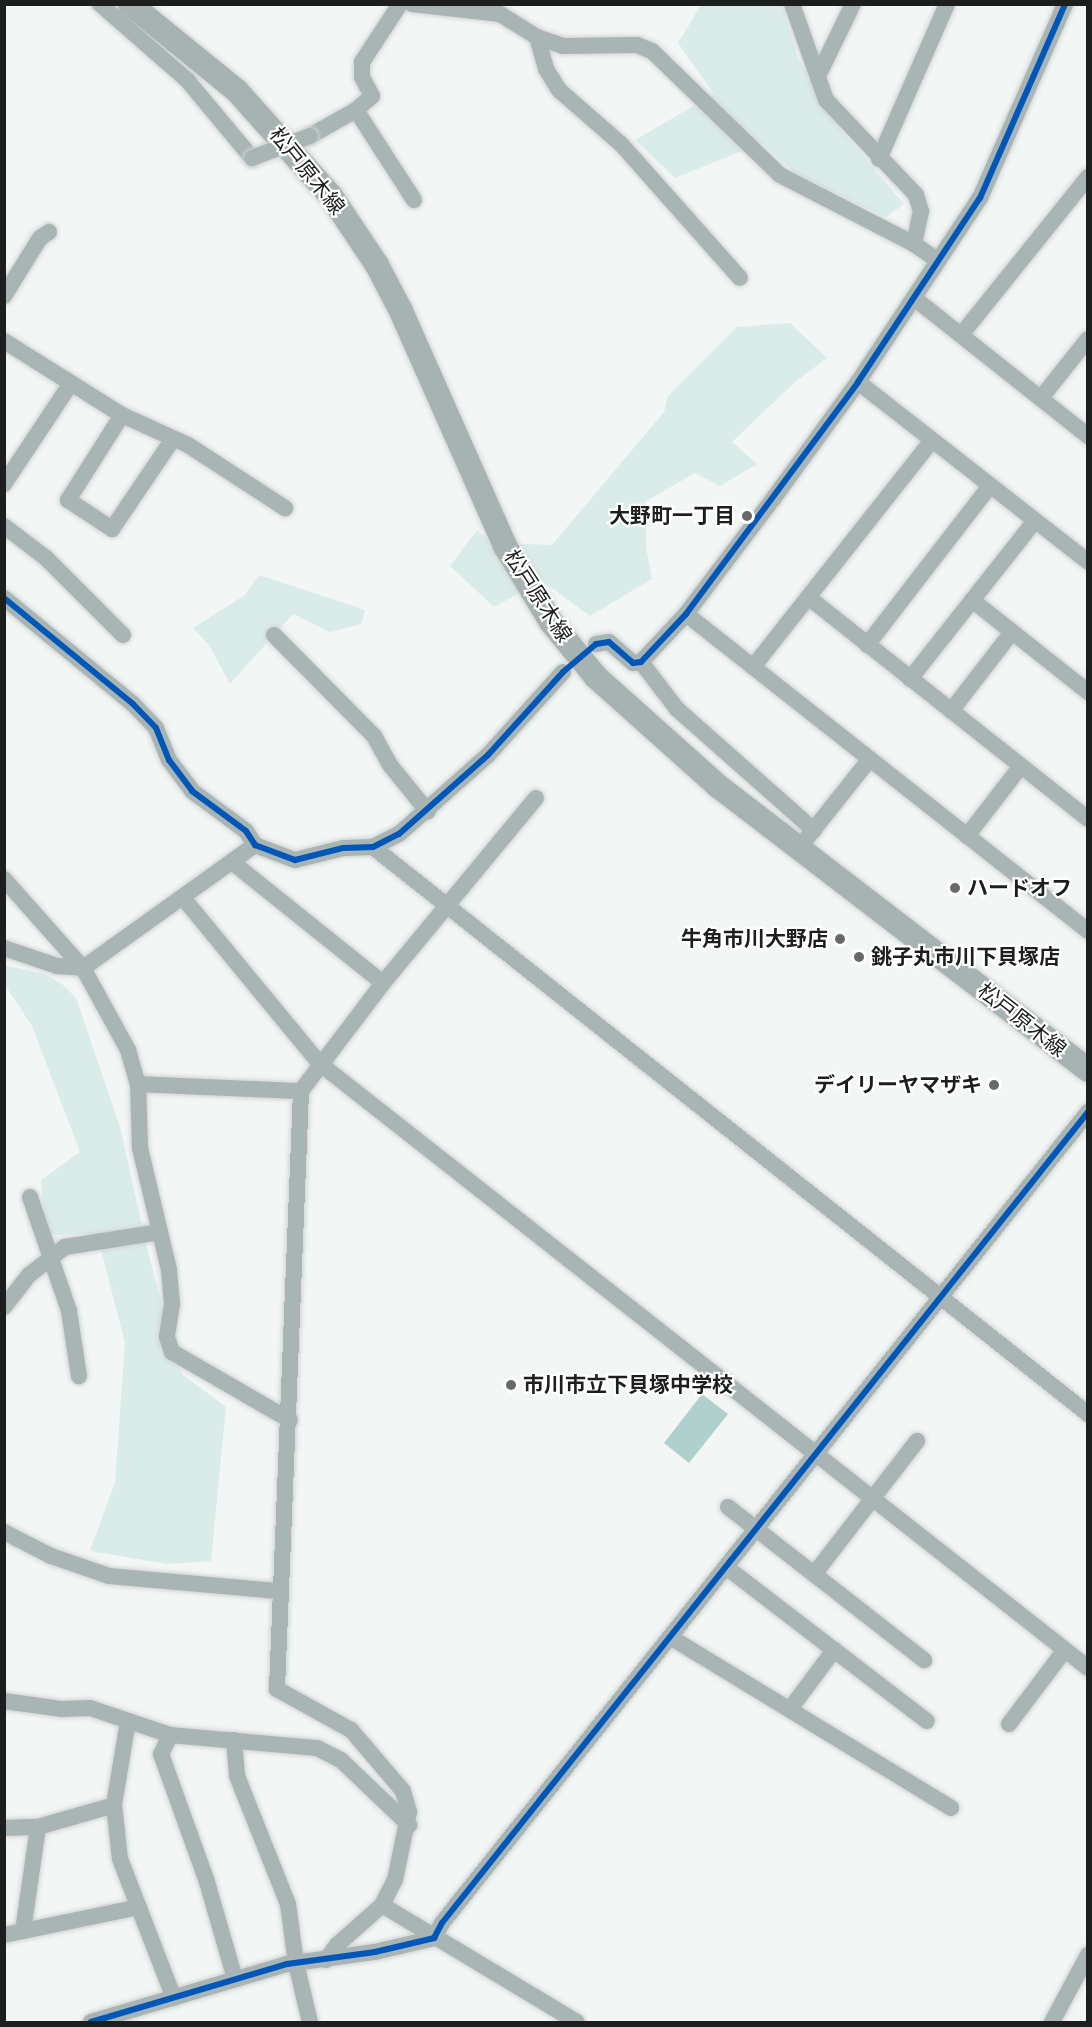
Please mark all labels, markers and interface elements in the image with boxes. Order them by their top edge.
street label: 松戸原木線 [264,122,350,220]
place label: 大野町一丁目 [609,503,735,529]
marker: 大野町一丁目 [740,509,754,523]
street label: 松戸原木線 [499,545,577,647]
place label: ハードオフ [967,875,1072,901]
marker: ハードオフ [948,881,962,895]
place label: 牛角市川大野店 [681,926,828,952]
marker: 牛角市川大野店 [833,932,847,946]
place label: 銚子丸市川下貝塚店 [871,944,1060,970]
marker: 銚子丸市川下貝塚店 [852,950,866,964]
street label: 松戸原木線 [973,978,1071,1062]
place label: デイリーヤマザキ [814,1072,982,1098]
marker: デイリーヤマザキ [987,1078,1001,1092]
place label: 市川市立下貝塚中学校 [523,1372,733,1398]
marker: 市川市立下貝塚中学校 [504,1378,518,1392]

